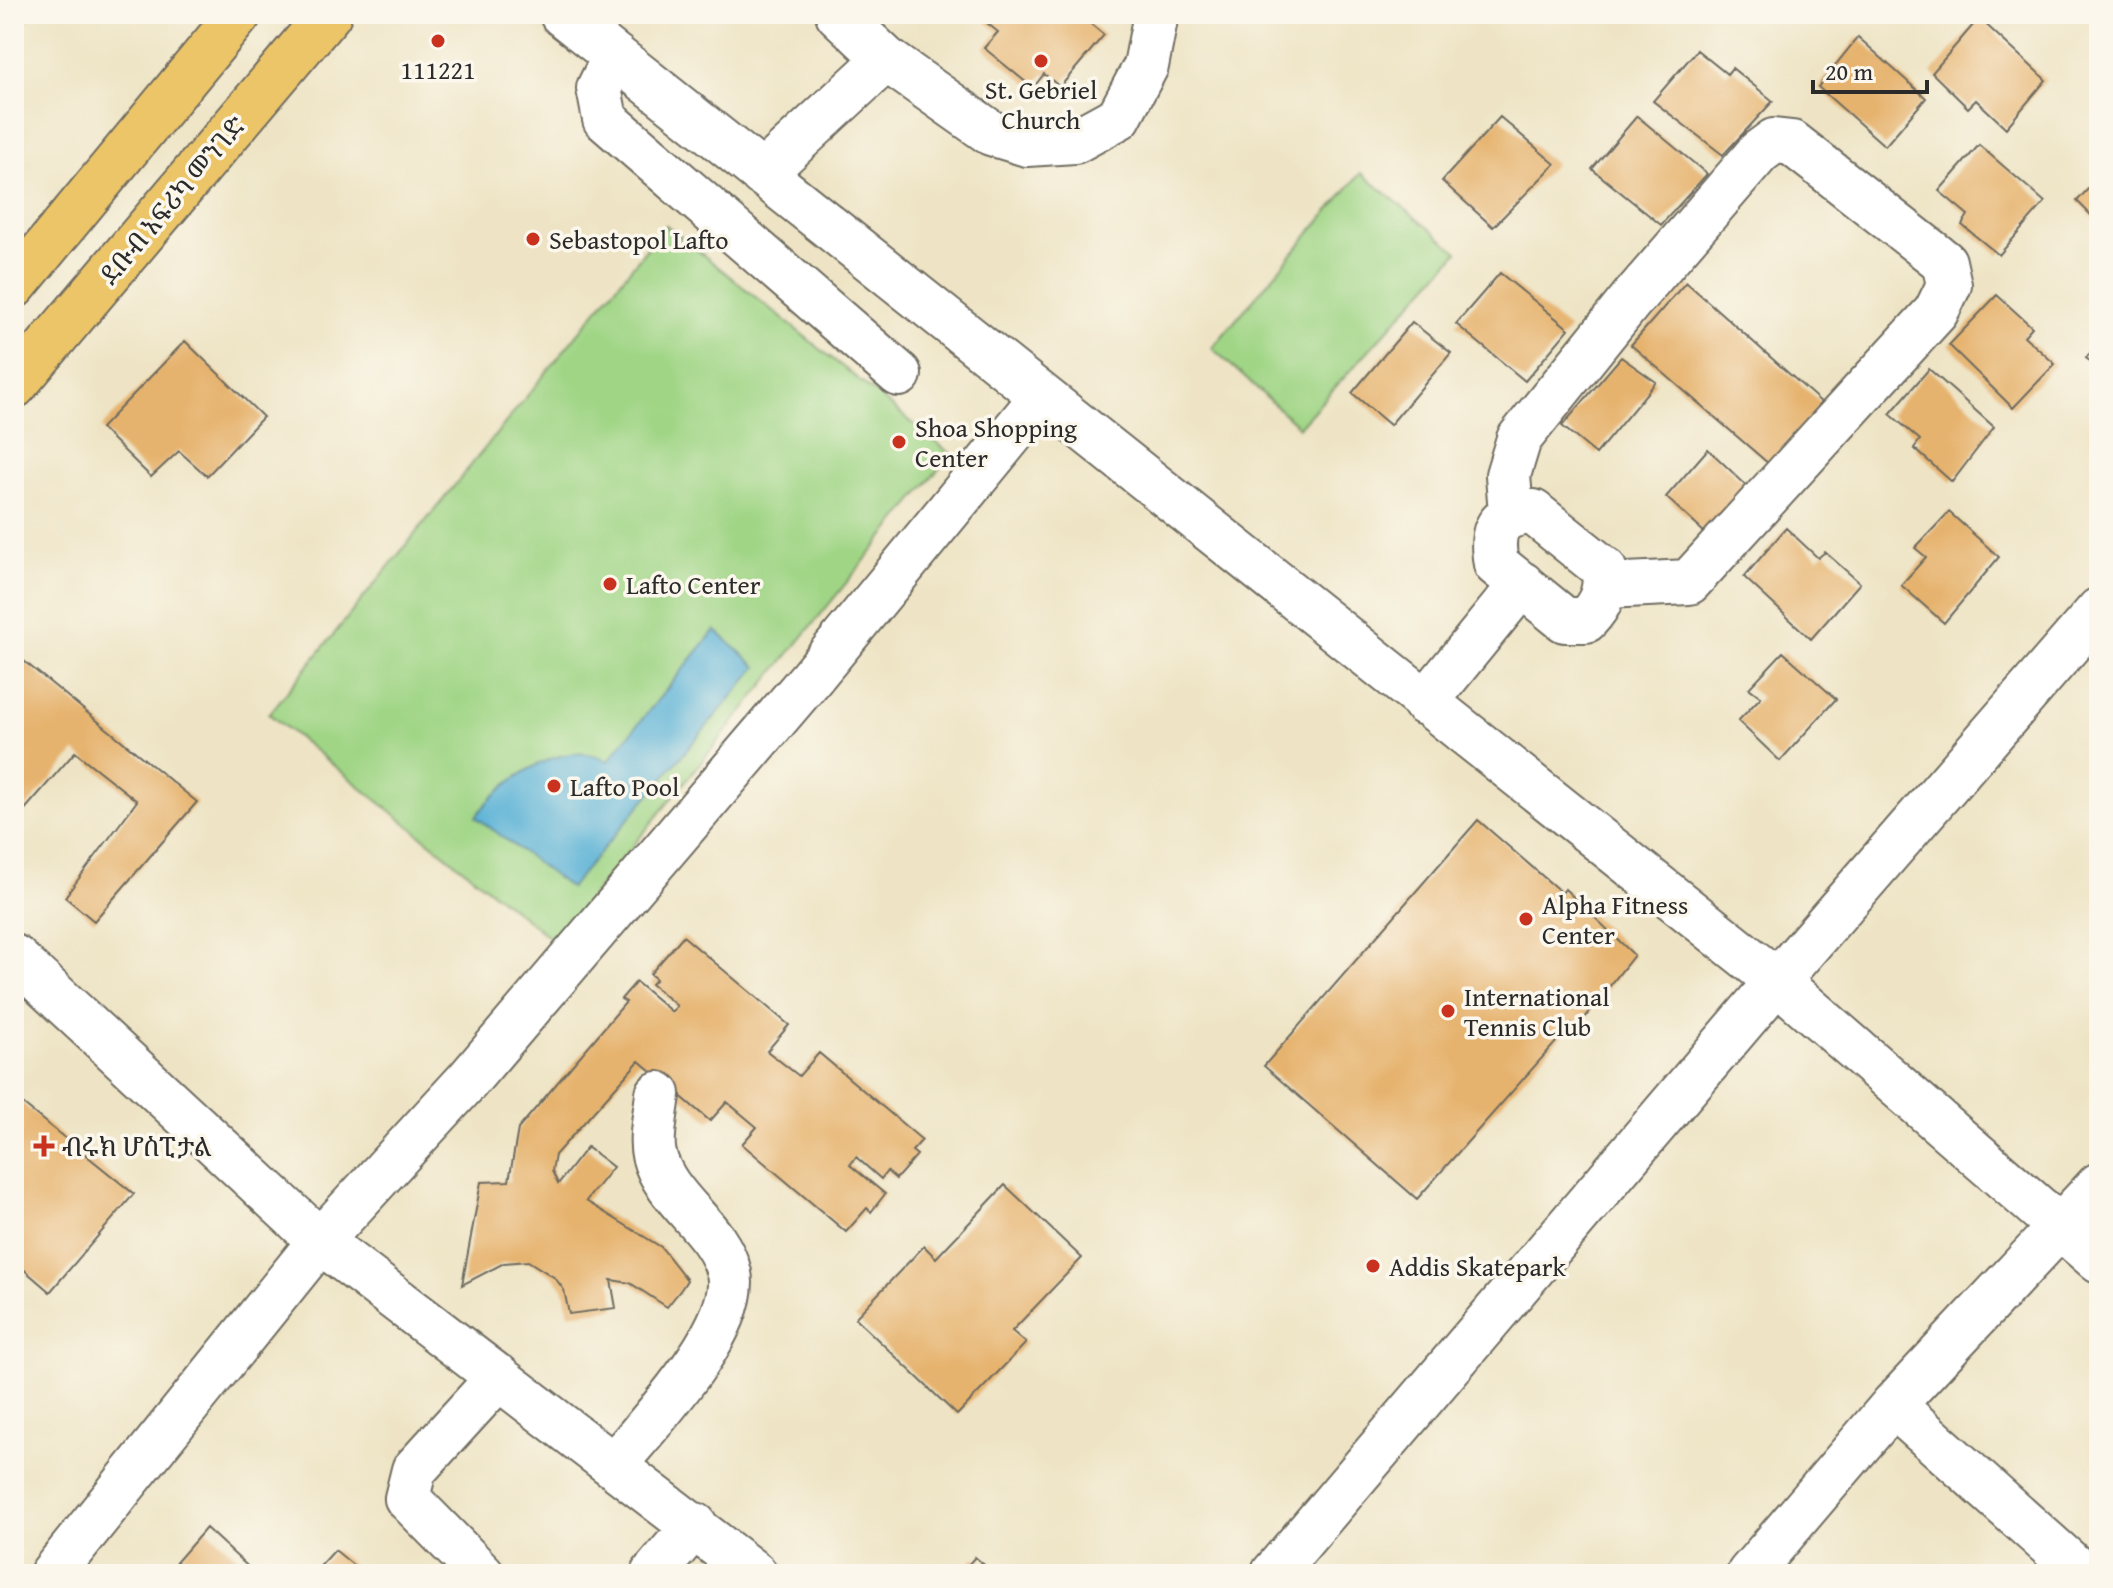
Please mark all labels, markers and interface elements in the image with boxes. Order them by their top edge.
marker: 111221 [429,32,447,50]
scale bar [1813,44,1927,94]
place label: 111221 [400,50,476,89]
marker: St. Gebriel Church [1032,52,1050,70]
text: 20 m [1825,54,1873,89]
place label: St. Gebriel Church [985,70,1097,139]
street label: ደቡብ አፍሪካ መንገድ [90,107,255,293]
place label: Sebastopol Lafto [549,220,728,259]
marker: Sebastopol Lafto [524,230,542,248]
place label: Shoa Shopping Center [915,408,1077,477]
marker: Shoa Shopping Center [890,433,908,451]
place label: Lafto Center [626,565,761,604]
marker: Lafto Center [601,575,619,593]
place label: Lafto Pool [570,767,679,806]
marker: Lafto Pool [545,777,563,795]
place label: Alpha Fitness Center [1542,885,1688,954]
marker: Alpha Fitness Center [1517,910,1535,928]
place label: International Tennis Club [1464,977,1610,1046]
marker: International Tennis Club [1439,1002,1457,1020]
place label: ብሩክ ሆስፒታል [62,1127,212,1166]
marker: ብሩክ ሆስፒታል [33,1135,55,1157]
place label: Addis Skatepark [1389,1247,1566,1286]
marker: Addis Skatepark [1364,1257,1382,1275]

